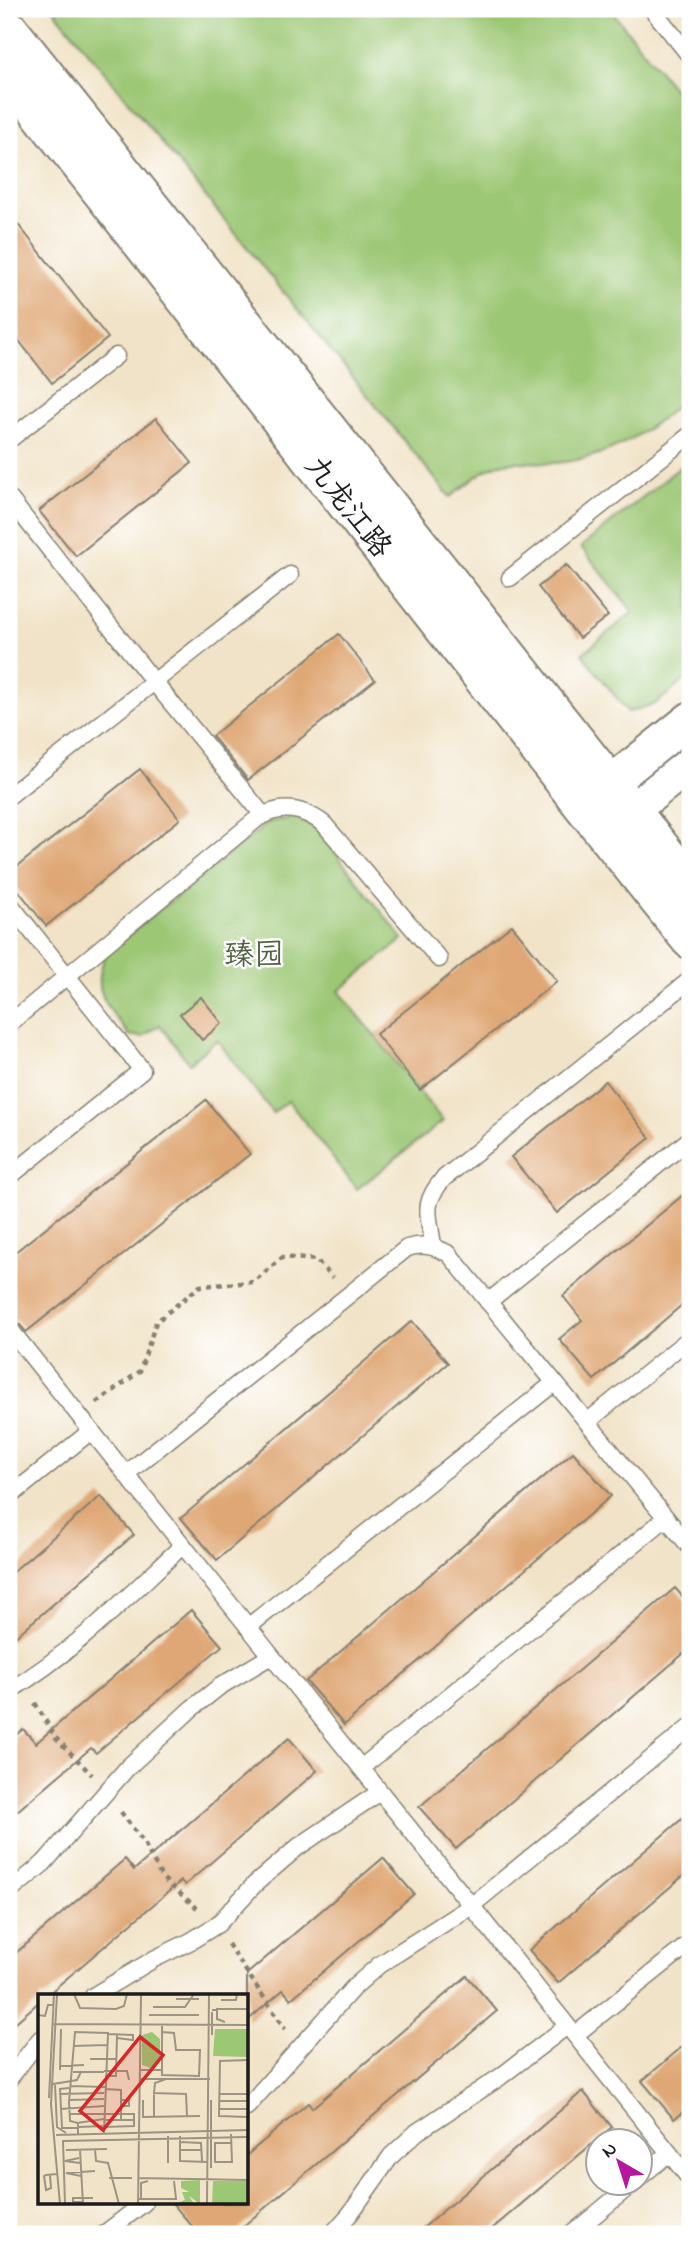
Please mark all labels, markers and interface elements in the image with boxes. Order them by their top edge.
street label: 九龙江路 [292,447,401,569]
park label: 臻园 [224,935,284,979]
inset map [38,1994,248,2204]
north arrow [584,2128,654,2198]
text: N [596,2136,623,2165]

